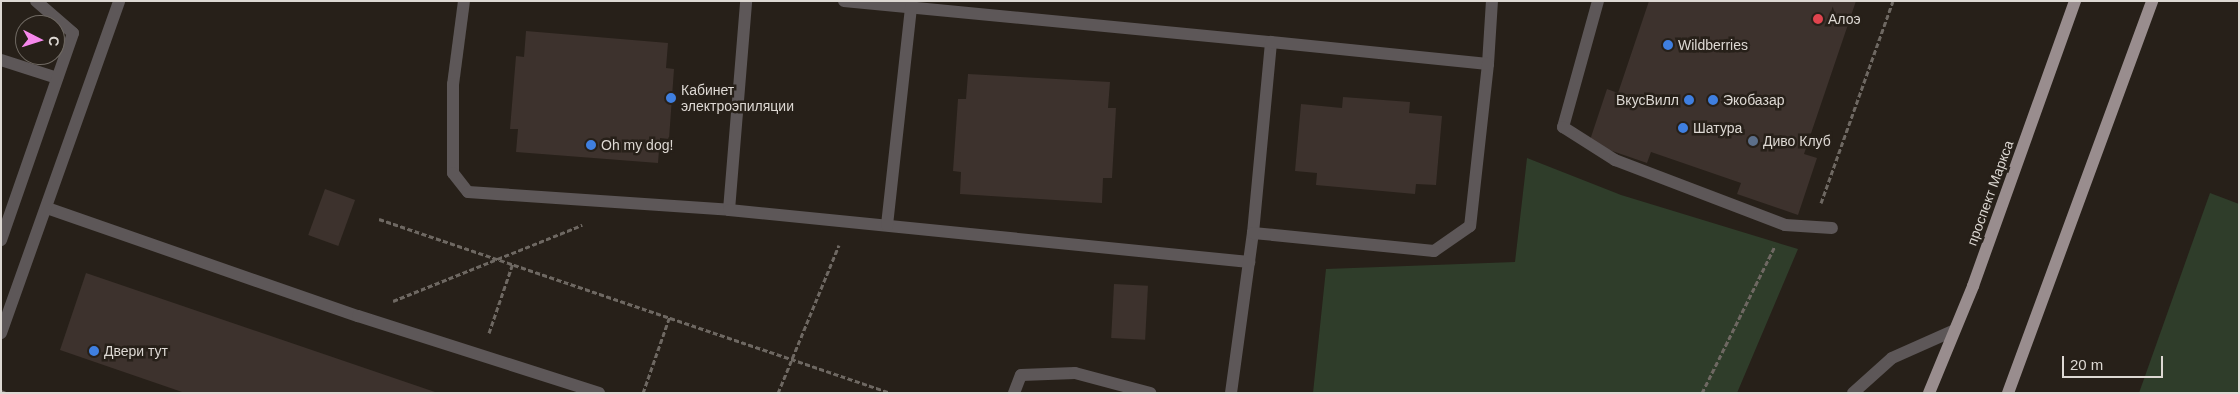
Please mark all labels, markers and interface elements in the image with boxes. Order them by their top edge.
place label: Алоэ [1828,11,1861,27]
marker: Алоэ [1812,13,1824,25]
north arrow [15,15,65,65]
text: С [46,35,62,47]
place label: Wildberries [1678,37,1748,53]
marker: Wildberries [1662,39,1674,51]
place label: Кабинет электроэпиляции [681,82,794,114]
marker: Кабинет электроэпиляции [665,92,677,104]
place label: ВкусВилл [1616,92,1679,108]
place label: Экобазар [1723,92,1784,108]
marker: ВкусВилл [1683,94,1695,106]
marker: Экобазар [1707,94,1719,106]
place label: Шатура [1693,120,1742,136]
marker: Шатура [1677,122,1689,134]
place label: Диво Клуб [1763,133,1831,149]
marker: Диво Клуб [1747,135,1759,147]
place label: Oh my dog! [601,137,673,153]
street label: проспект Маркса [1963,138,2017,248]
marker: Oh my dog! [585,139,597,151]
place label: Двери тут [104,343,168,359]
marker: Двери тут [88,345,100,357]
scale bar [2065,346,2166,378]
text: 20 m [2070,356,2103,373]

